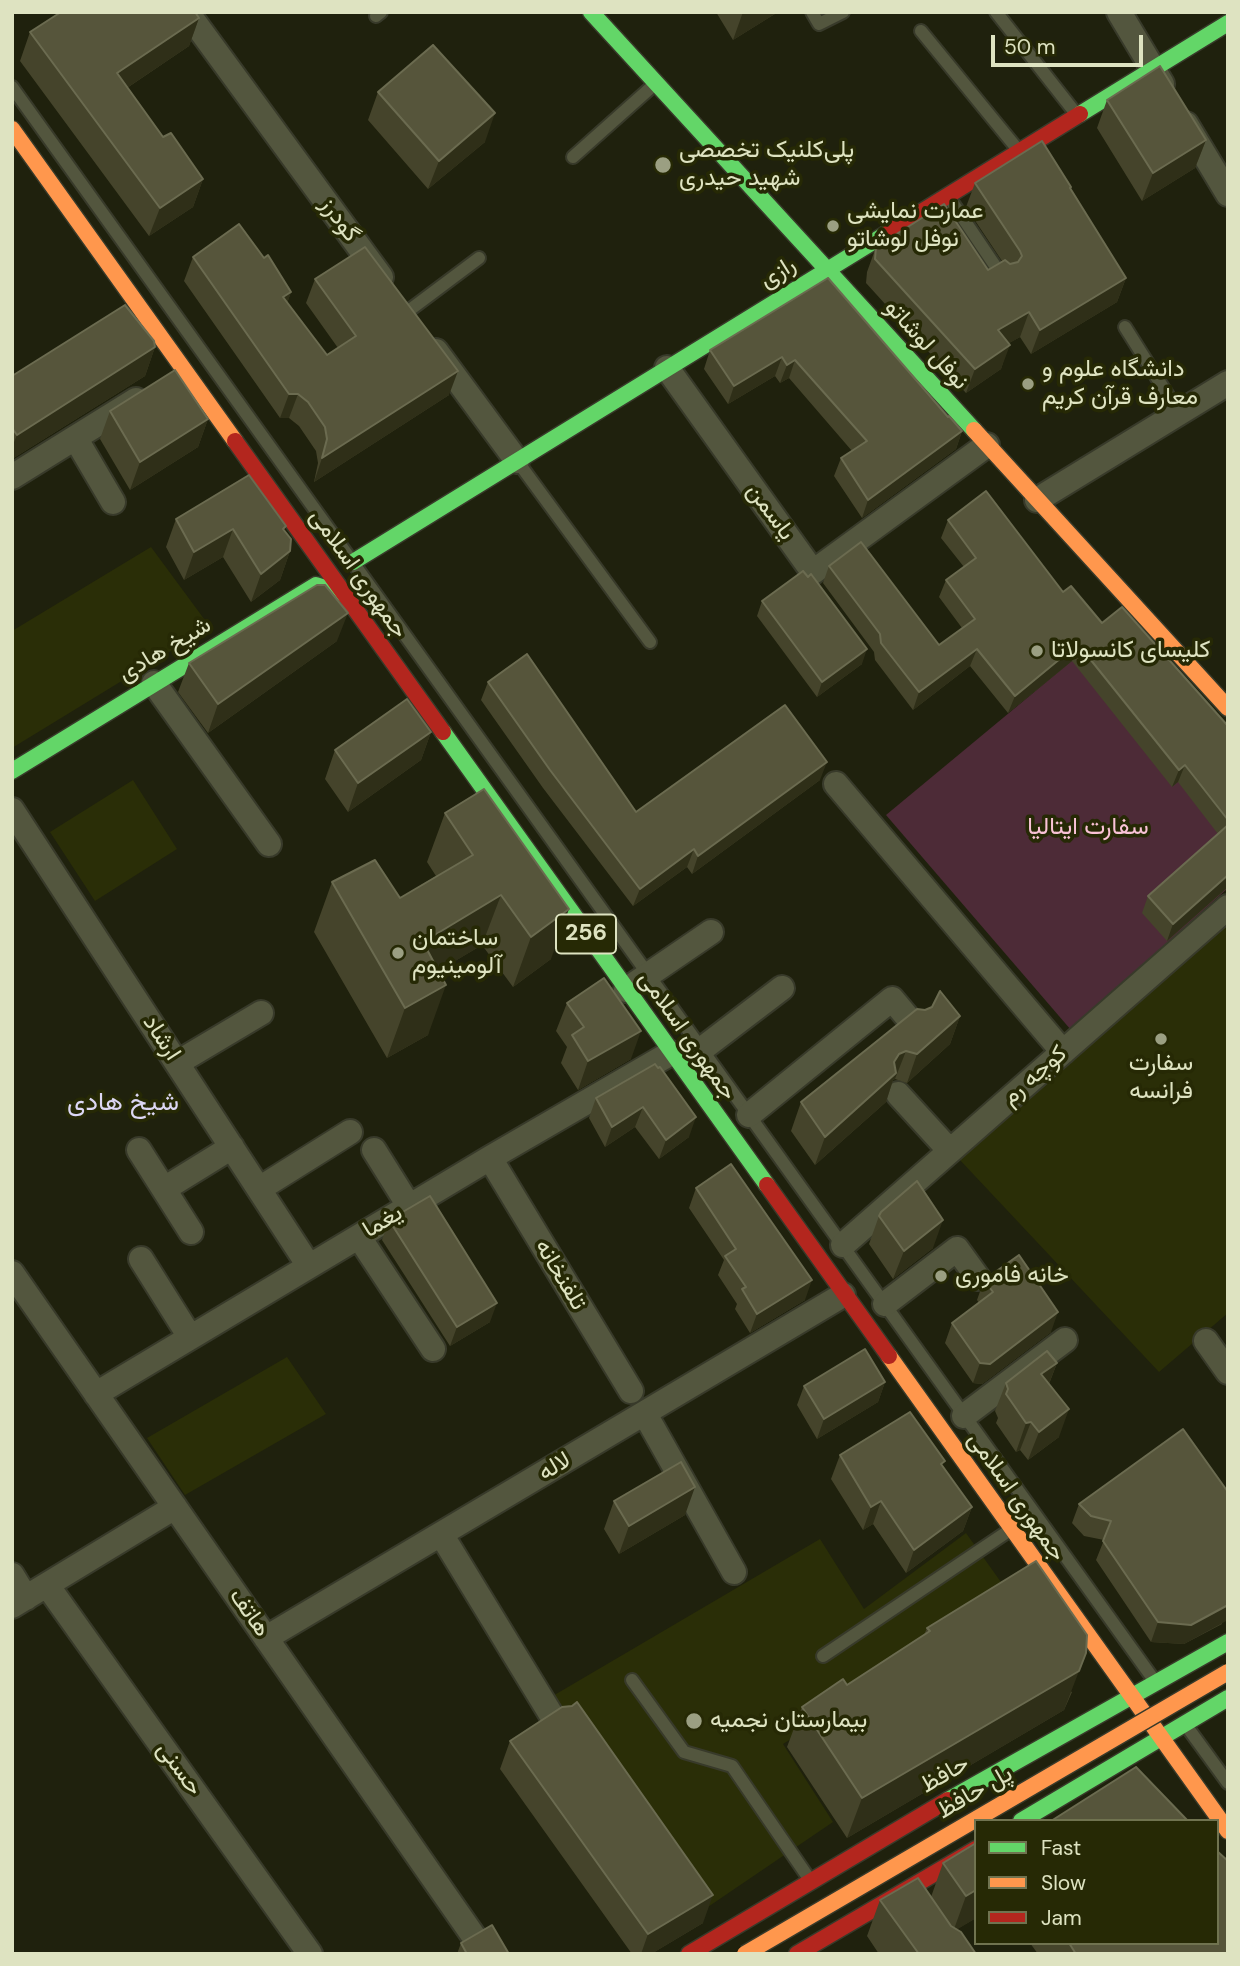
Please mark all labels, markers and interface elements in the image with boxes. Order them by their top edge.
scale bar [995,21,1147,65]
text: 50 m [1004,33,1055,61]
place label: پلی‌کلنیک تخصصی شهید حیدری [679,137,854,193]
marker: پلی‌کلنیک تخصصی شهید حیدری [653,155,673,175]
street label: گودرز [313,192,365,248]
place label: عمارت نمایشی نوفل لوشاتو [847,198,983,254]
marker: عمارت نمایشی نوفل لوشاتو [825,218,841,234]
street label: رازی [755,251,801,295]
street label: نوفل لوشاتو [878,294,974,396]
place label: دانشگاه علوم و معارف قرآن کریم [1042,356,1198,412]
marker: دانشگاه علوم و معارف قرآن کریم [1020,376,1036,392]
street label: یاسمن [740,478,800,546]
street label: جمهوری اسلامی [303,504,413,644]
street label: شیخ هادی [113,611,217,689]
place label: کلیسای کانسولاتا [1051,637,1210,665]
marker: کلیسای کانسولاتا [1029,643,1045,659]
park label: سفارت ایتالیا [1027,814,1149,842]
road number: 256 [556,914,616,953]
place label: ساختمان آلومینیوم [412,925,501,981]
marker: ساختمان آلومینیوم [390,945,406,961]
street label: جمهوری اسلامی [632,966,742,1106]
street label: ارشاد [136,1010,186,1066]
marker: سفارت فرانسه [1153,1031,1169,1047]
street label: کوچه رم [997,1040,1073,1112]
place label: سفارت فرانسه [1129,1050,1193,1106]
district label: شیخ هادی [67,1087,179,1119]
street label: یغما [358,1199,408,1245]
street label: تلفنخانه [528,1234,592,1316]
place label: خانه فاموری [955,1262,1069,1290]
marker: خانه فاموری [933,1268,949,1284]
street label: جمهوری اسلامی [961,1427,1071,1567]
street label: لاله [533,1446,577,1488]
street label: هاتف [222,1583,276,1643]
place label: بیمارستان نجمیه [710,1707,867,1735]
marker: بیمارستان نجمیه [684,1711,704,1731]
street label: حسنی [150,1736,208,1802]
street label: حافظ [915,1750,975,1800]
street label: پل حافظ [932,1760,1018,1826]
legend [974,1819,1219,1945]
text: Fast [1041,1834,1081,1862]
text: Slow [1041,1869,1086,1897]
text: Jam [1041,1904,1082,1932]

